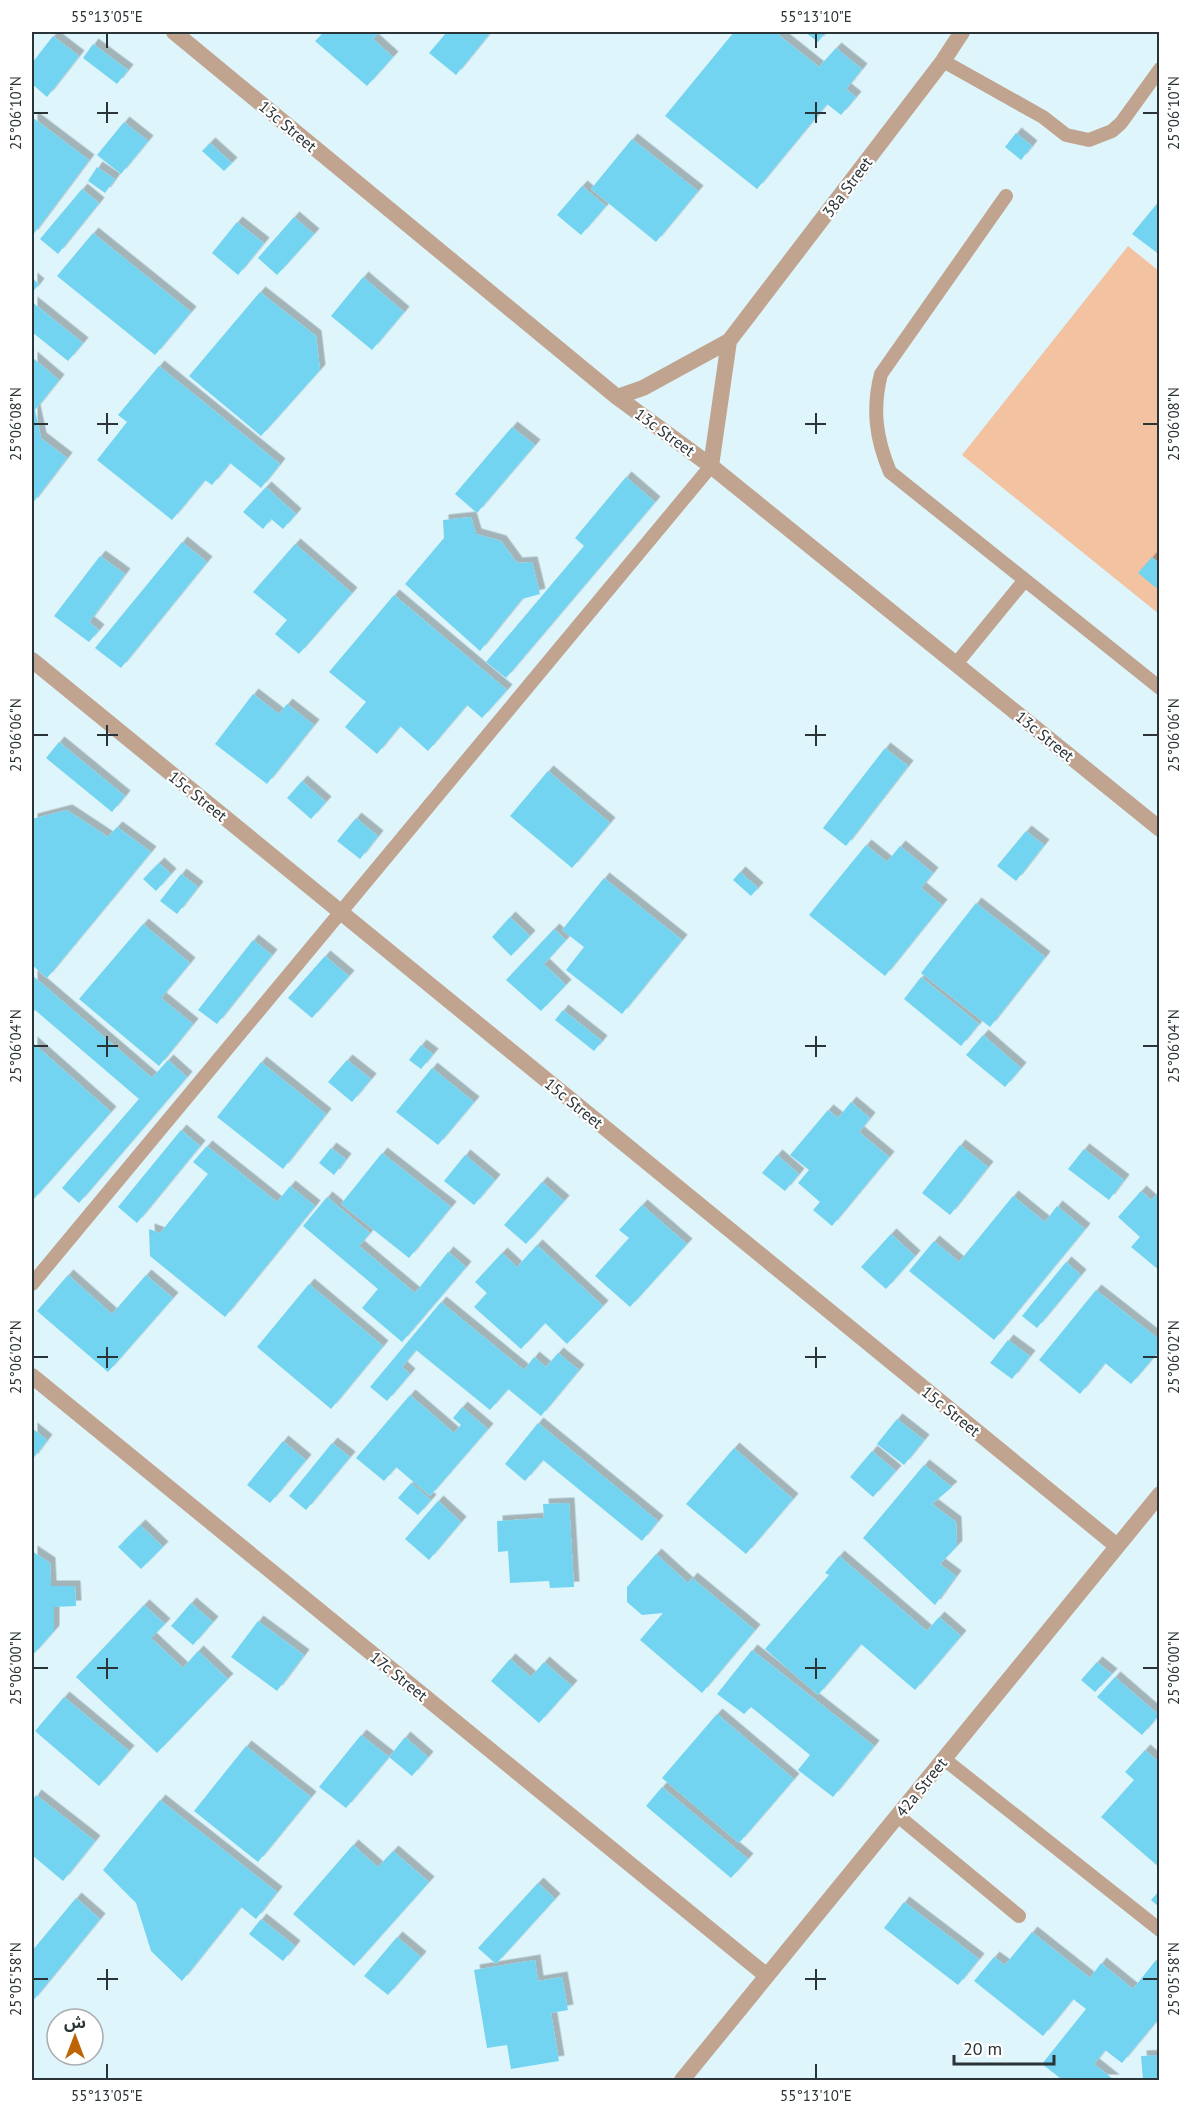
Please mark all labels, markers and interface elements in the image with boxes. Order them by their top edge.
text: 55°13'05"E [71,7,143,26]
text: 55°13'10"E [780,7,852,26]
text: 25°06'10"N [6,76,25,150]
text: 25°06'10"N [1164,76,1183,150]
street label: 13c Street [255,96,321,156]
street label: 38a Street [818,152,877,221]
text: 25°06'08"N [6,387,25,461]
text: 25°06'08"N [1164,387,1183,461]
street label: 13c Street [631,404,699,461]
text: 25°06'06"N [6,698,25,772]
text: 25°06'06"N [1164,698,1183,772]
street label: 13c Street [1012,706,1079,766]
street label: 15c Street [165,766,232,826]
text: 25°06'04"N [6,1009,25,1083]
text: 25°06'04"N [1164,1009,1183,1083]
street label: 15c Street [541,1073,608,1133]
text: 25°06'02"N [6,1320,25,1394]
text: 25°06'02"N [1164,1320,1183,1394]
street label: 15c Street [918,1381,985,1441]
text: 25°06'00"N [6,1631,25,1705]
text: 25°06'00"N [1164,1631,1183,1705]
street label: 17c Street [366,1647,432,1706]
street label: 42a Street [891,1753,951,1821]
text: 25°05'58"N [6,1942,25,2016]
text: 25°05'58"N [1164,1942,1183,2016]
north arrow [45,2007,105,2067]
text: ش [64,2012,86,2032]
scale bar [954,2028,1054,2066]
text: 20 m [963,2037,1002,2060]
text: 55°13'05"E [71,2086,143,2105]
text: 55°13'10"E [780,2086,852,2105]

